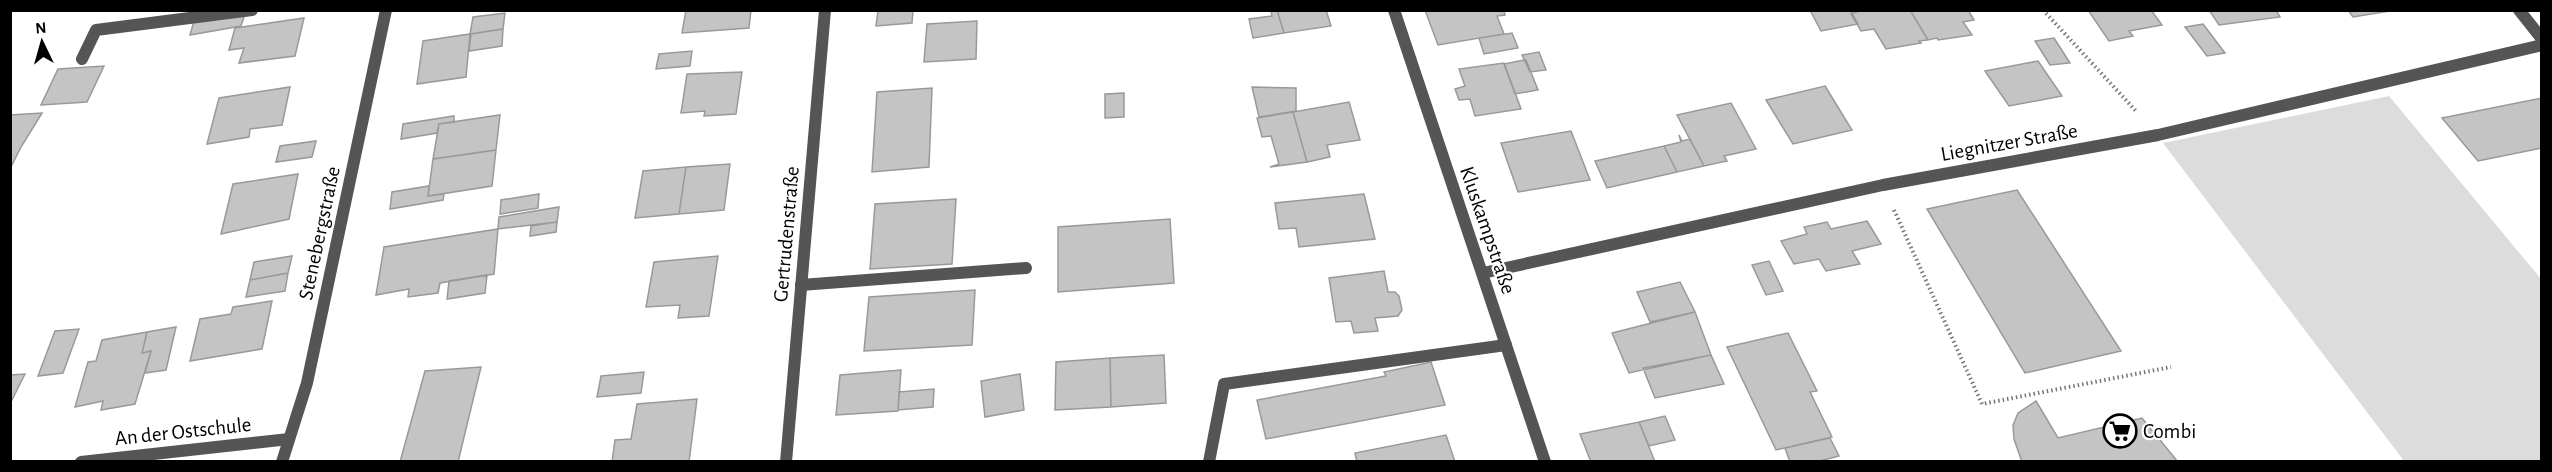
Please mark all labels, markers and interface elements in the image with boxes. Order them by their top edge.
north arrow [12,12,72,72]
text: N [35,20,47,37]
street label: Liegnitzer Straße [1939,120,2079,165]
street label: Stenebergstraße [295,164,344,302]
street label: Kluskampstraße [1456,164,1519,297]
street label: Gertrudenstraße [770,165,803,303]
supermarket icon: Combi [2102,413,2138,449]
street label: An der Ostschule [114,414,252,449]
place label: Combi [2143,421,2196,442]

